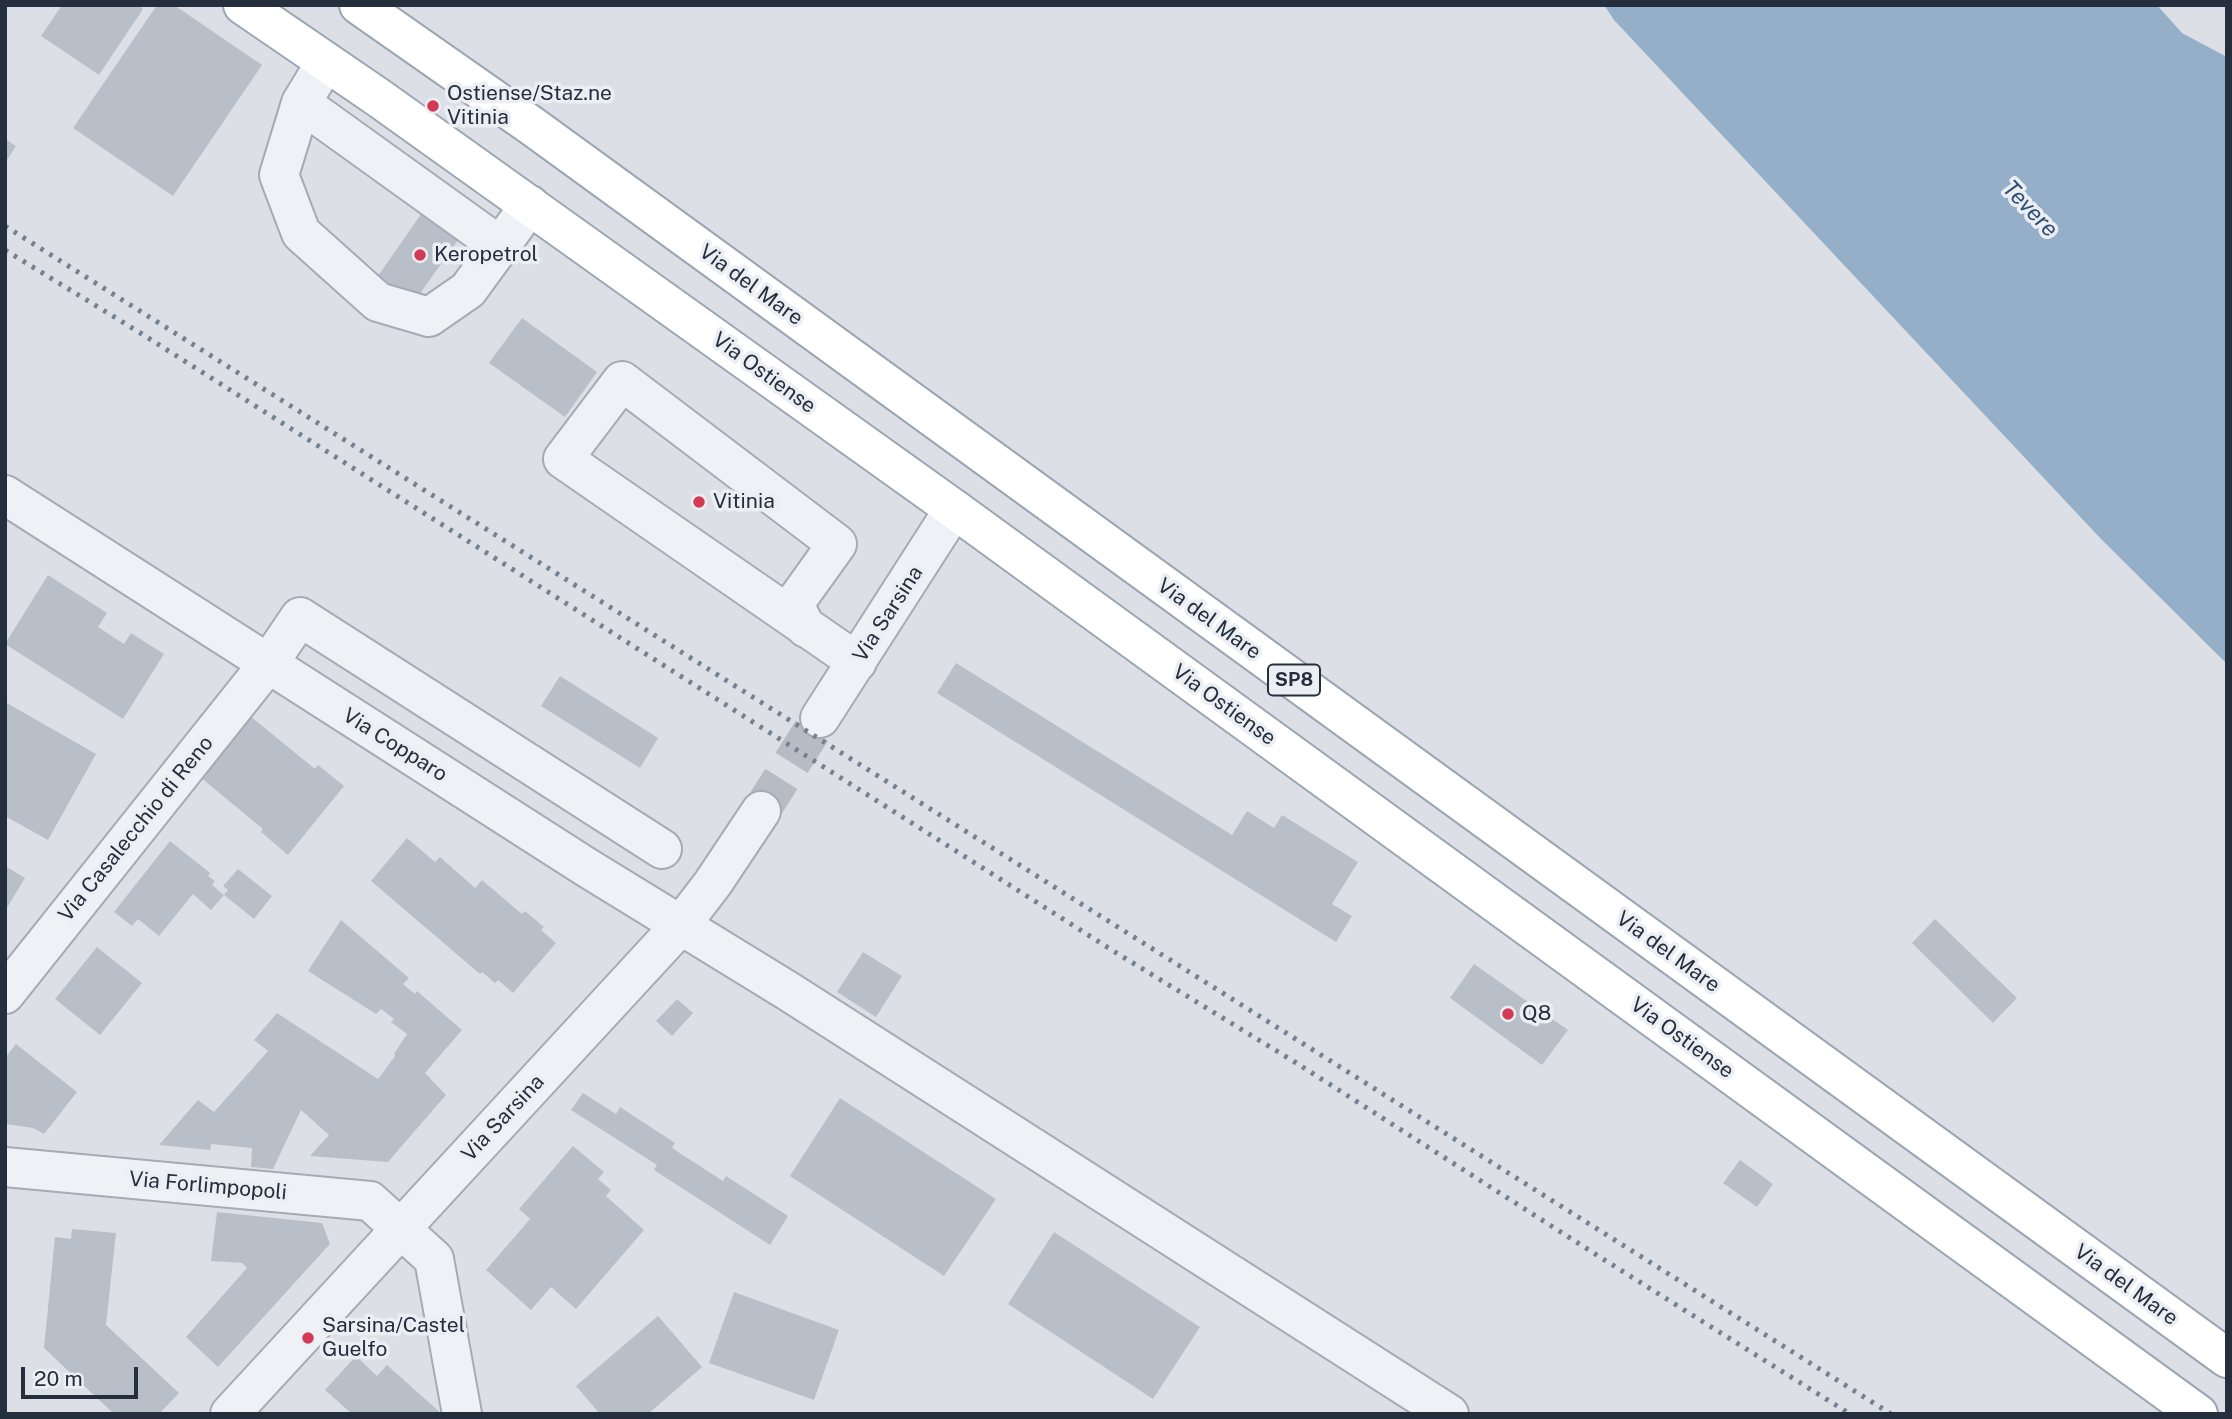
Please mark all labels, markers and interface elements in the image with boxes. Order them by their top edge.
place label: Ostiense/Staz.ne Vitinia [447,81,612,131]
marker: Ostiense/Staz.ne Vitinia [425,98,441,114]
water label: Tevere [1996,175,2064,243]
street label: Via del Mare [694,239,808,331]
place label: Keropetrol [434,242,538,268]
marker: Keropetrol [412,247,428,263]
street label: Via Ostiense [707,327,821,419]
place label: Vitinia [713,489,775,515]
marker: Vitinia [691,494,707,510]
street label: Via Sarsina [848,561,928,667]
street label: Via del Mare [1152,573,1266,665]
street label: Via Ostiense [1167,659,1281,751]
road number: SP8 [1268,664,1320,695]
street label: Via Copparo [338,703,452,787]
street label: Via Casalecchio di Reno [53,731,219,927]
street label: Via del Mare [1611,906,1725,998]
street label: Via Ostiense [1625,992,1739,1084]
place label: Q8 [1522,1001,1551,1027]
marker: Q8 [1500,1006,1516,1022]
street label: Via Sarsina [456,1069,550,1167]
street label: Via Forlimpopoli [128,1167,288,1205]
street label: Via del Mare [2069,1239,2183,1331]
place label: Sarsina/Castel Guelfo [322,1313,465,1363]
marker: Sarsina/Castel Guelfo [300,1330,316,1346]
scale bar [24,1352,142,1396]
text: 20 m [34,1366,83,1391]

